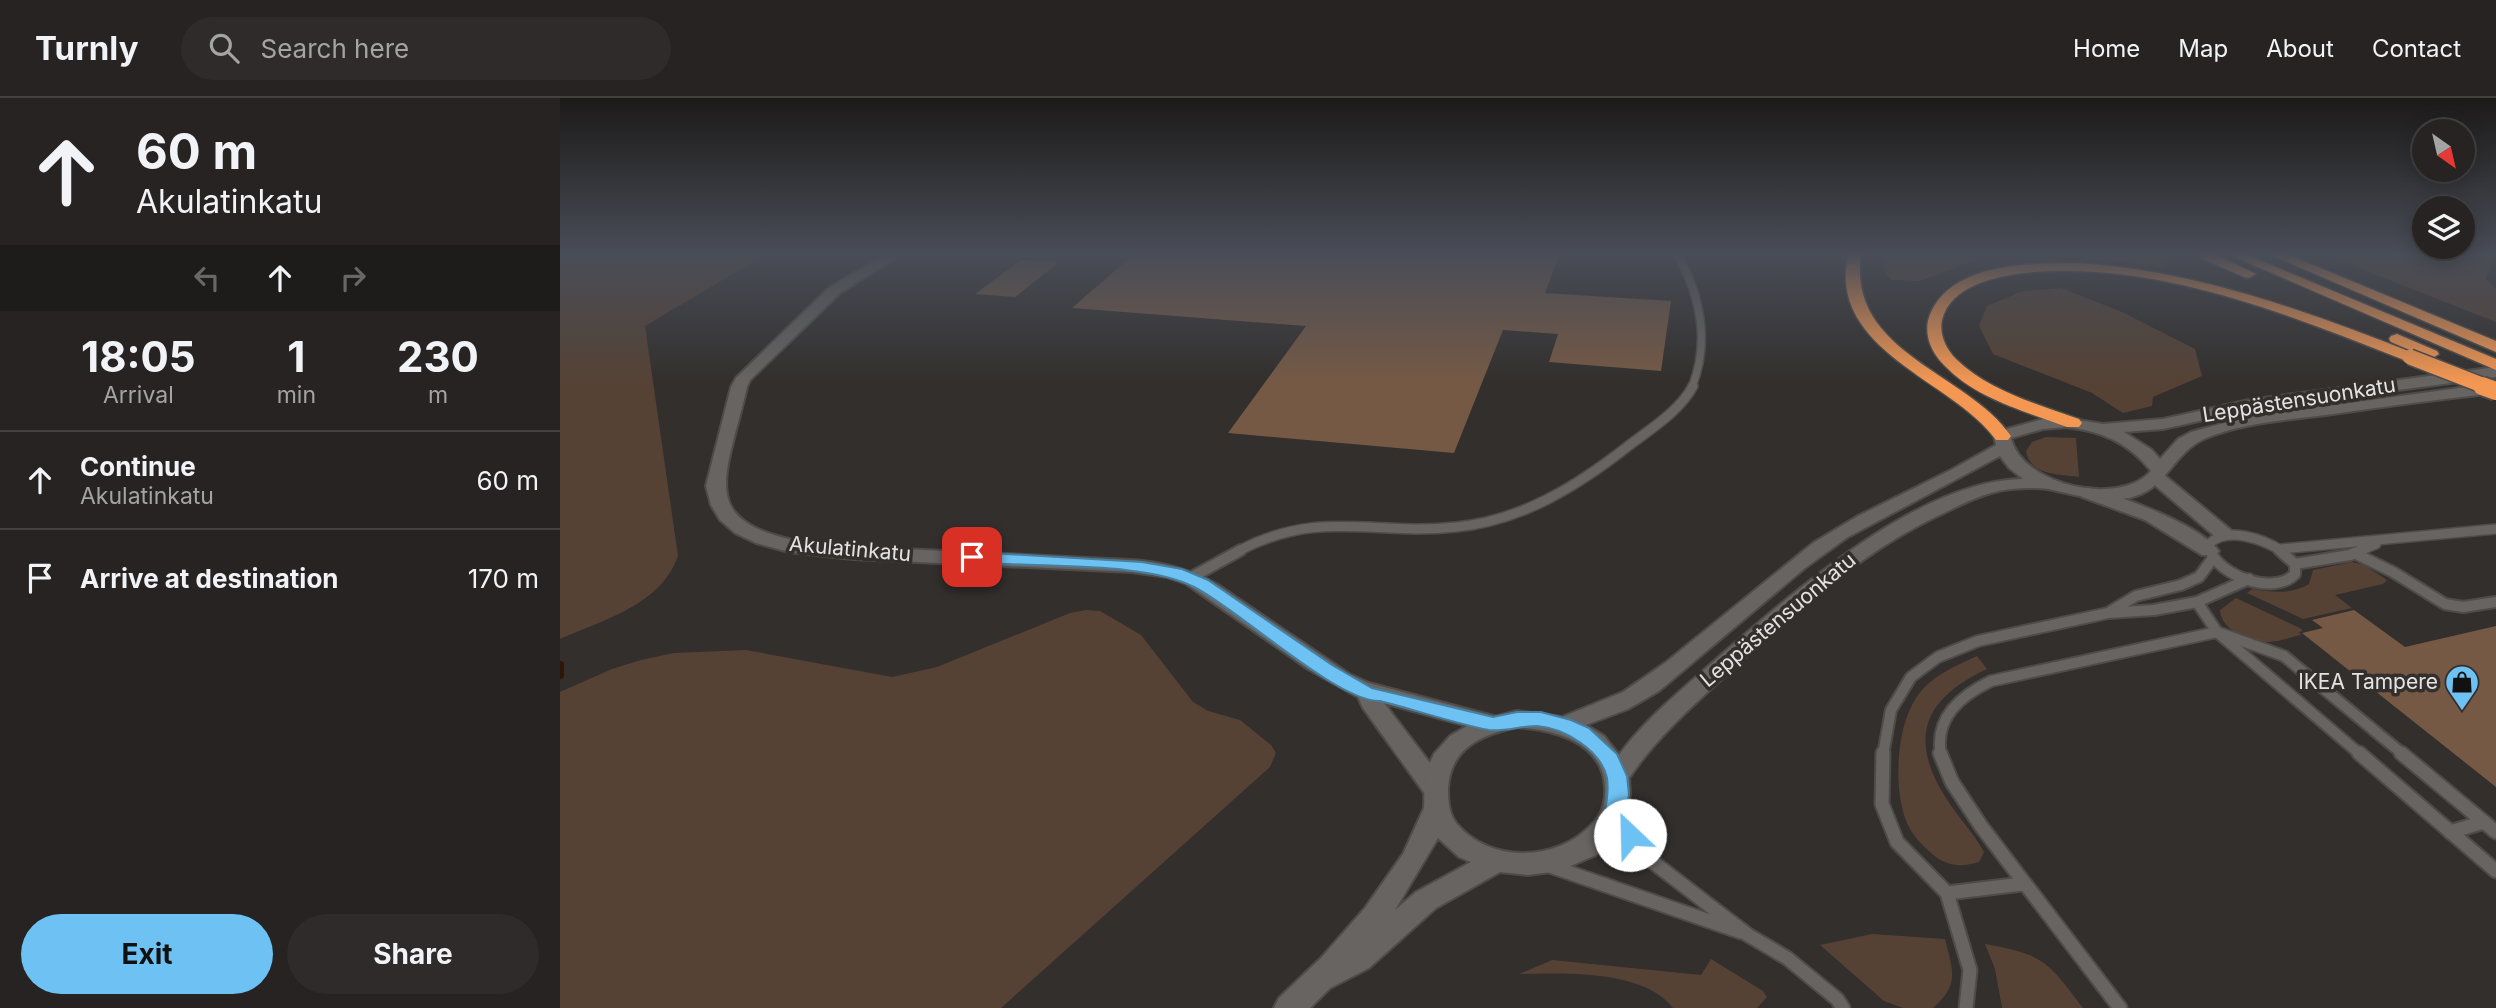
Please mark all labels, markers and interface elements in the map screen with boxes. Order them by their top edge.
search box [181,17,671,80]
text: Turnly [35,28,139,68]
icon: search [205,29,243,67]
text: Search here [261,33,409,64]
text: Home [2073,34,2140,63]
text: Map [2178,34,2228,63]
text: About [2266,34,2334,63]
text: Contact [2372,34,2461,63]
north arrow [2412,119,2474,182]
map controls [2412,119,2475,259]
text: 60 m [136,122,257,181]
icon: ahead [21,126,112,217]
text: Akulatinkatu [136,182,322,221]
button: layers [2412,196,2475,259]
icon: left [188,259,226,297]
icon: ahead [261,259,299,297]
icon: right [334,259,372,297]
text: 18:05 [81,331,196,382]
text: 1 [287,331,305,382]
text: 230 [397,331,479,382]
street label: Leppästensuonkatu [2200,372,2397,427]
text: Arrival [103,381,174,409]
text: min [277,381,316,409]
text: m [428,381,448,409]
text: Continue [80,451,196,482]
icon: ahead [21,461,59,499]
text: 60 m [476,465,539,496]
text: Akulatinkatu [80,482,214,510]
pin [942,527,1002,587]
street label: Akulatinkatu [788,531,912,566]
icon: arrive [953,538,991,576]
street label: Leppästensuonkatu [1695,547,1861,692]
icon: arrive [21,559,59,597]
text: Arrive at destination [80,563,339,594]
text: 170 m [468,563,539,594]
shop icon: IKEA Tampere [2443,663,2481,712]
place label: IKEA Tampere [2298,669,2438,694]
position arrow [1593,798,1667,872]
button: Exit [21,914,273,994]
button: Share [287,914,539,994]

